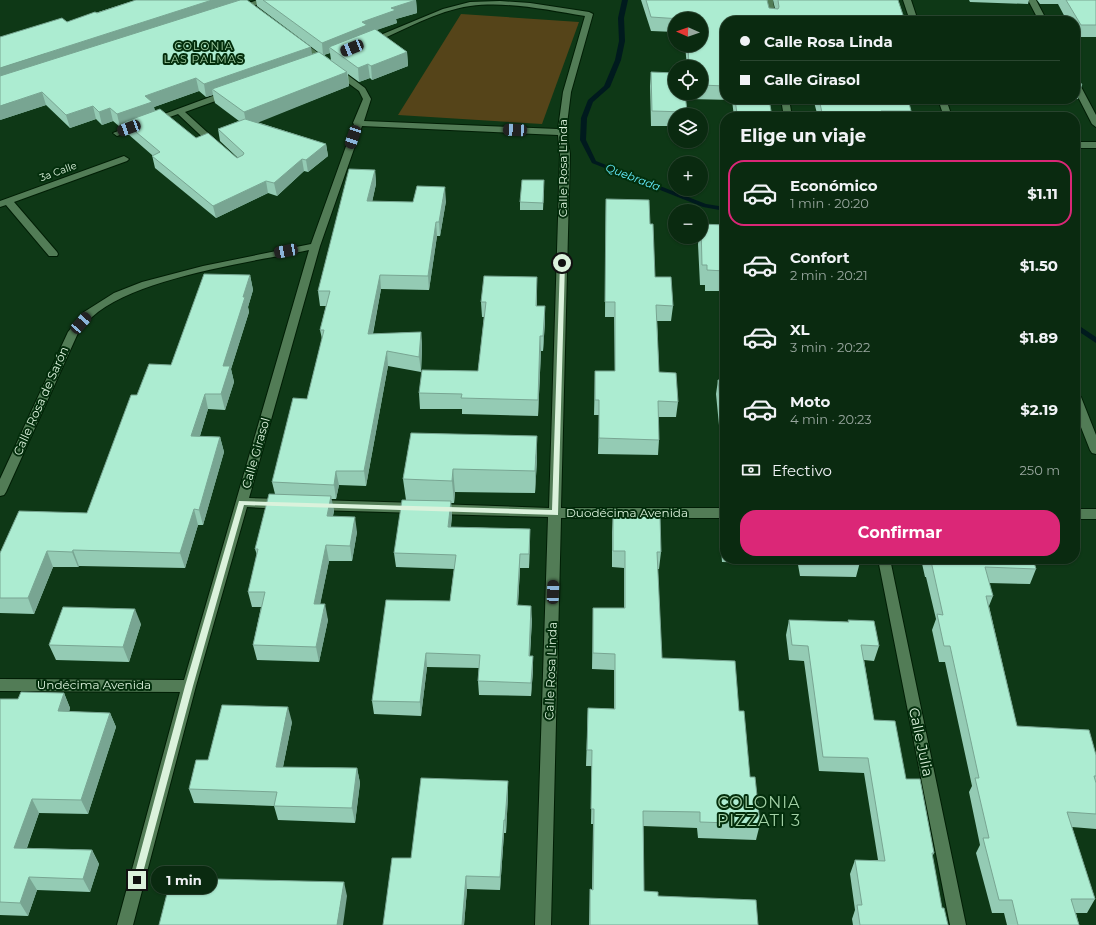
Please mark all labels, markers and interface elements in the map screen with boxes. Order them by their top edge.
north arrow [668,12,708,52]
map controls [668,12,708,244]
text: Calle Rosa Linda [764,32,893,51]
car [339,38,365,58]
district label: COLONIA LAS PALMAS [164,39,244,66]
button: locate [668,60,708,100]
text: Calle Girasol [764,70,860,89]
button: layers [668,108,708,148]
car [116,118,142,138]
street label: Calle Rosa Linda [555,119,570,217]
car [503,123,527,137]
car [343,124,363,150]
text: Elige un viaje [740,125,866,147]
button: + [668,156,708,196]
street label: 3a Calle [38,159,78,184]
water label: Quebrada [604,160,662,194]
icon: car [742,175,778,211]
text: Económico [790,176,878,195]
text: $1.11 [1027,184,1058,203]
text: 1 min · 20:20 [790,195,869,211]
button: − [668,204,708,244]
car [273,243,299,259]
icon: car [742,247,778,283]
text: Confort [790,248,850,267]
route start [553,254,571,272]
text: $1.50 [1020,256,1058,275]
text: 2 min · 20:21 [790,267,868,283]
car [69,310,93,336]
icon: car [742,319,778,355]
text: XL [790,320,809,339]
text: $1.89 [1019,328,1058,347]
text: 3 min · 20:22 [790,339,870,355]
street label: Calle Rosa de Sarón [10,344,71,458]
icon: car [742,391,778,427]
text: Moto [790,392,830,411]
text: $2.19 [1020,400,1058,419]
text: 4 min · 20:23 [790,411,872,427]
street label: Calle Girasol [238,416,273,490]
icon: cash [740,459,762,481]
text: Efectivo [772,461,832,480]
text: 250 m [1019,462,1060,478]
street label: Duodécima Avenida [566,505,688,520]
button: Confirmar [740,510,1060,556]
car [547,580,559,604]
street label: Calle Rosa Linda [541,622,560,720]
street label: Undécima Avenida [37,677,151,692]
street label: Calle Julia [905,706,937,778]
district label: COLONIA PIZZATI 3 [717,793,801,830]
callout: 1 min [151,866,217,894]
route end [128,871,146,889]
text: 1 min [166,872,202,888]

